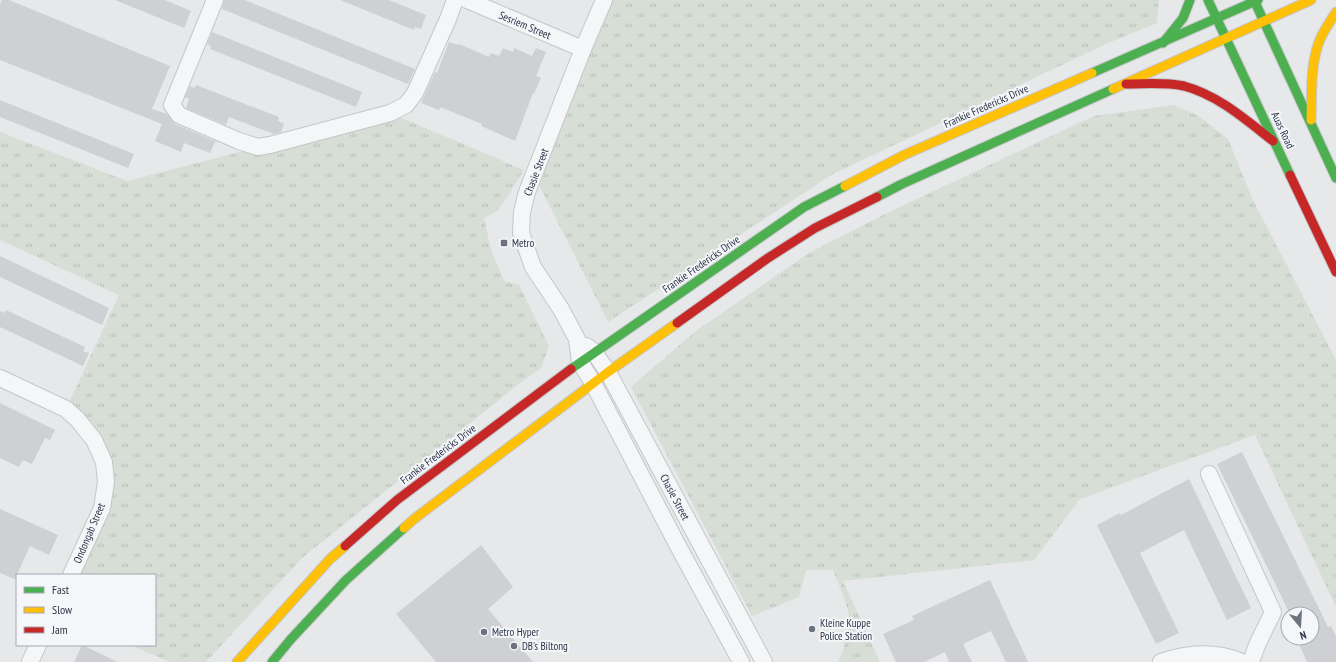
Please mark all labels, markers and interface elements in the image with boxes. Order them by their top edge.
street label: Sesriem Street [497,8,553,42]
street label: Frankie Fredericks Drive [941,81,1031,131]
street label: Auas Road [1268,109,1298,151]
street label: Chasie Street [521,146,551,198]
street label: Frankie Fredericks Drive [660,232,743,296]
place label: Metro [512,236,535,250]
marker: Metro [499,238,509,248]
street label: Frankie Fredericks Drive [397,421,479,487]
street label: Chasie Street [657,472,693,522]
street label: Ondongab Street [70,501,108,565]
legend [16,574,156,646]
text: Fast [52,582,70,597]
text: Slow [52,602,73,617]
north arrow [1280,606,1320,646]
place label: Kleine Kuppe Police Station [820,616,872,643]
text: Jam [51,622,68,637]
marker: Kleine Kuppe Police Station [807,624,817,634]
place label: Metro Hyper [492,625,539,639]
marker: Metro Hyper [479,627,489,637]
text: N [1298,628,1308,643]
place label: DB's Biltong [522,639,568,653]
marker: DB's Biltong [509,641,519,651]

